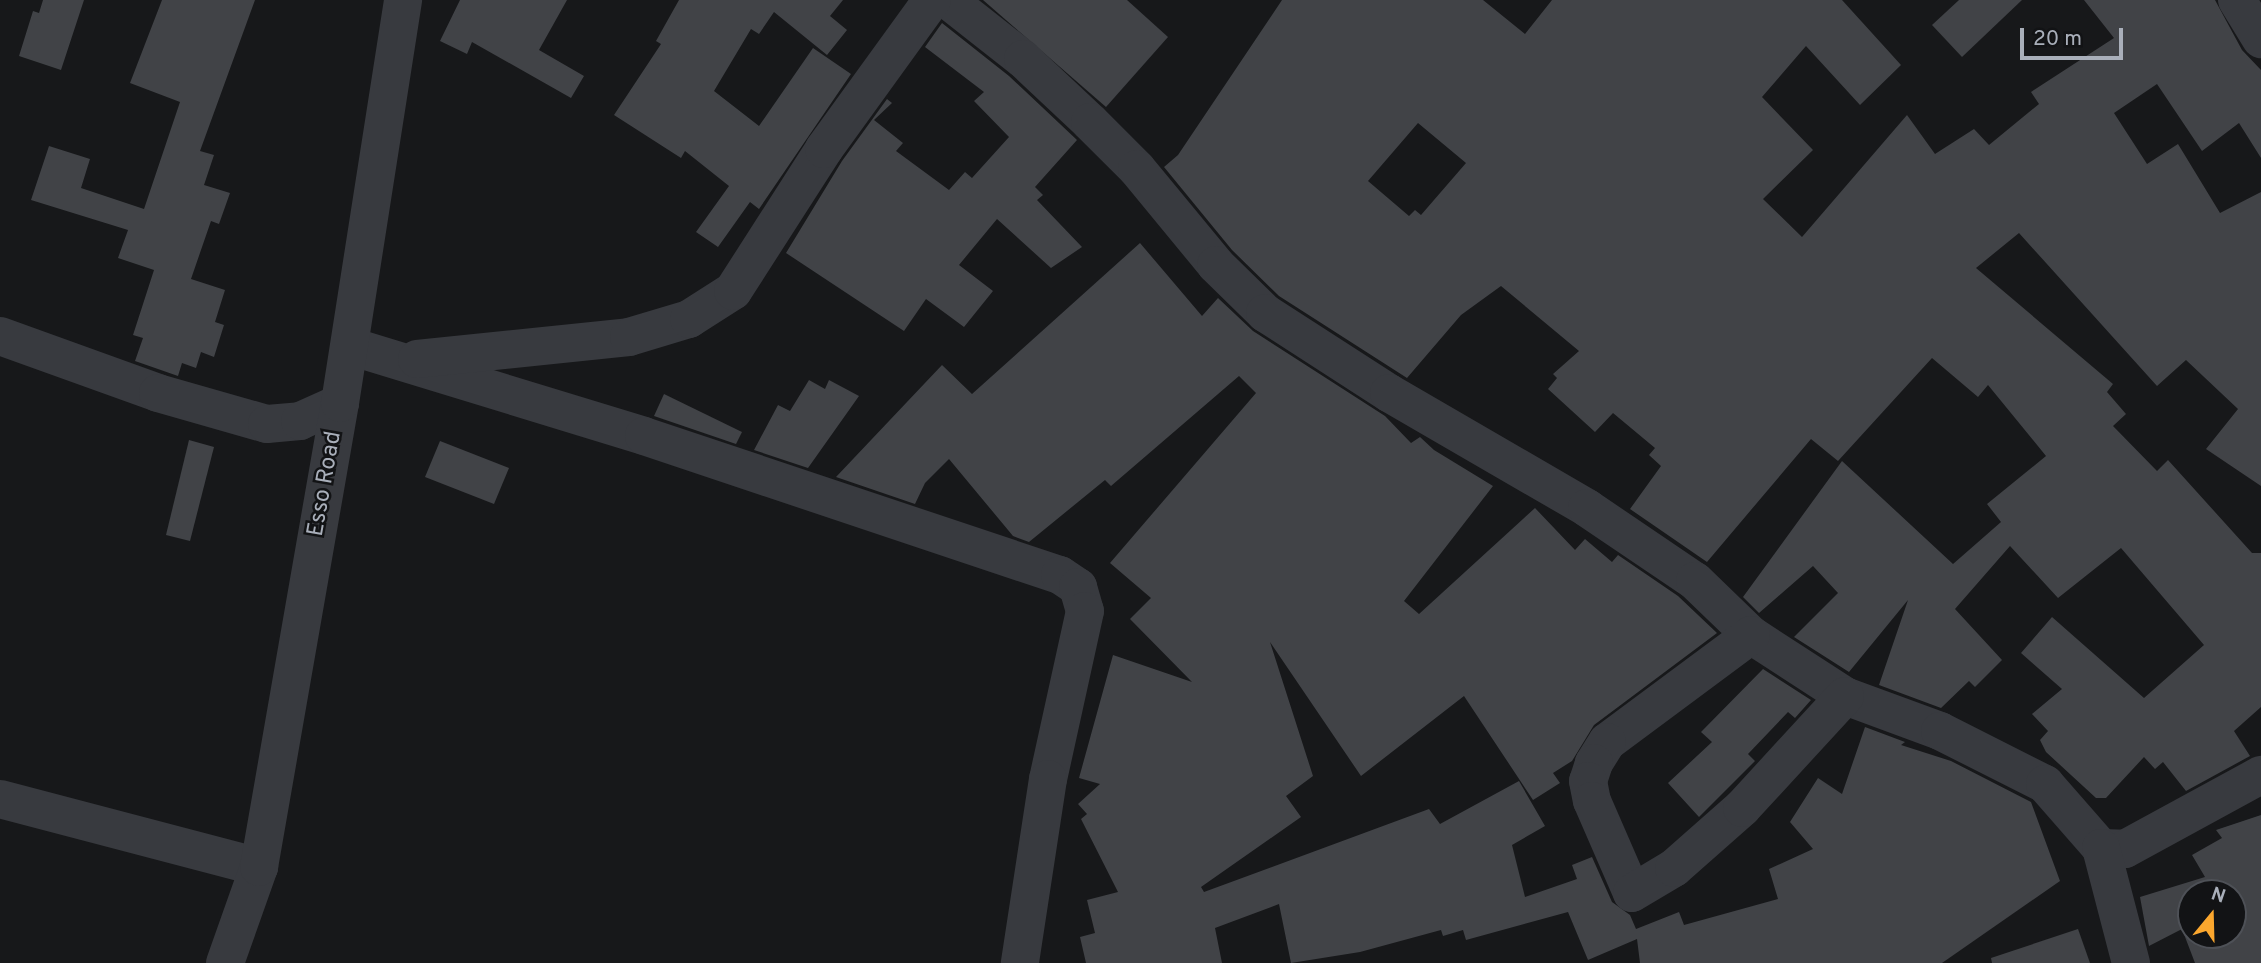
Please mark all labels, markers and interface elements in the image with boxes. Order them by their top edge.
scale bar [2023,14,2126,58]
text: 20 m [2033,26,2082,53]
street label: Esso Road [303,429,349,539]
north arrow [2177,879,2247,949]
text: N [2208,882,2229,910]

